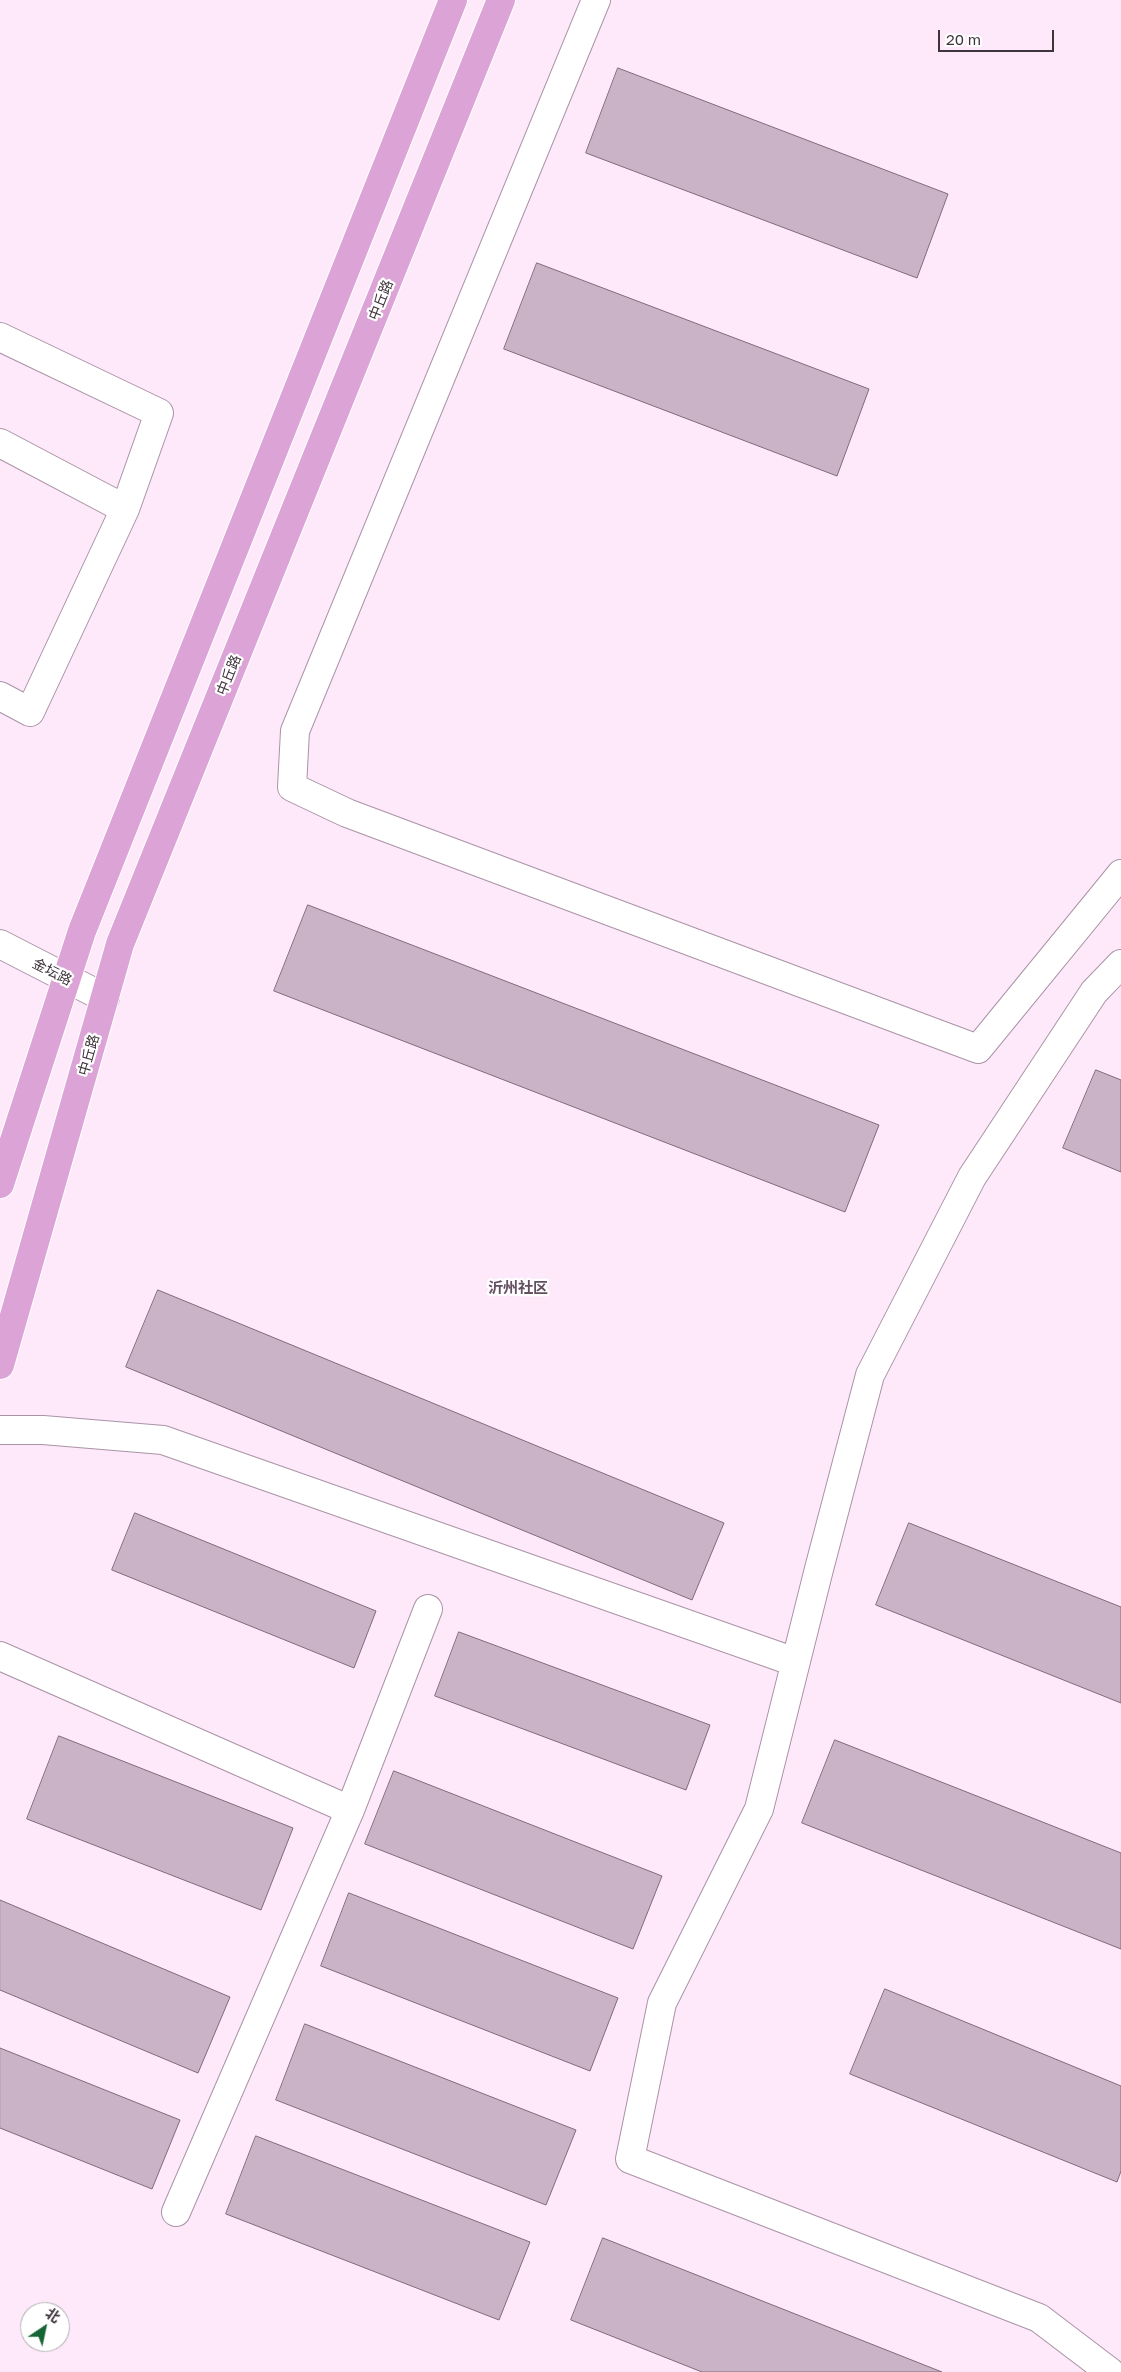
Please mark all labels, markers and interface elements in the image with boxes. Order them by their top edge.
scale bar [941,20,1057,52]
text: 20 m [946,30,981,48]
street label: 中丘路 [365,277,397,323]
street label: 中丘路 [213,652,245,698]
street label: 金坛路 [29,955,75,989]
street label: 中丘路 [75,1032,103,1078]
district label: 沂州社区 [488,1279,548,1297]
north arrow [20,2302,70,2352]
text: 北 [43,2304,64,2326]

